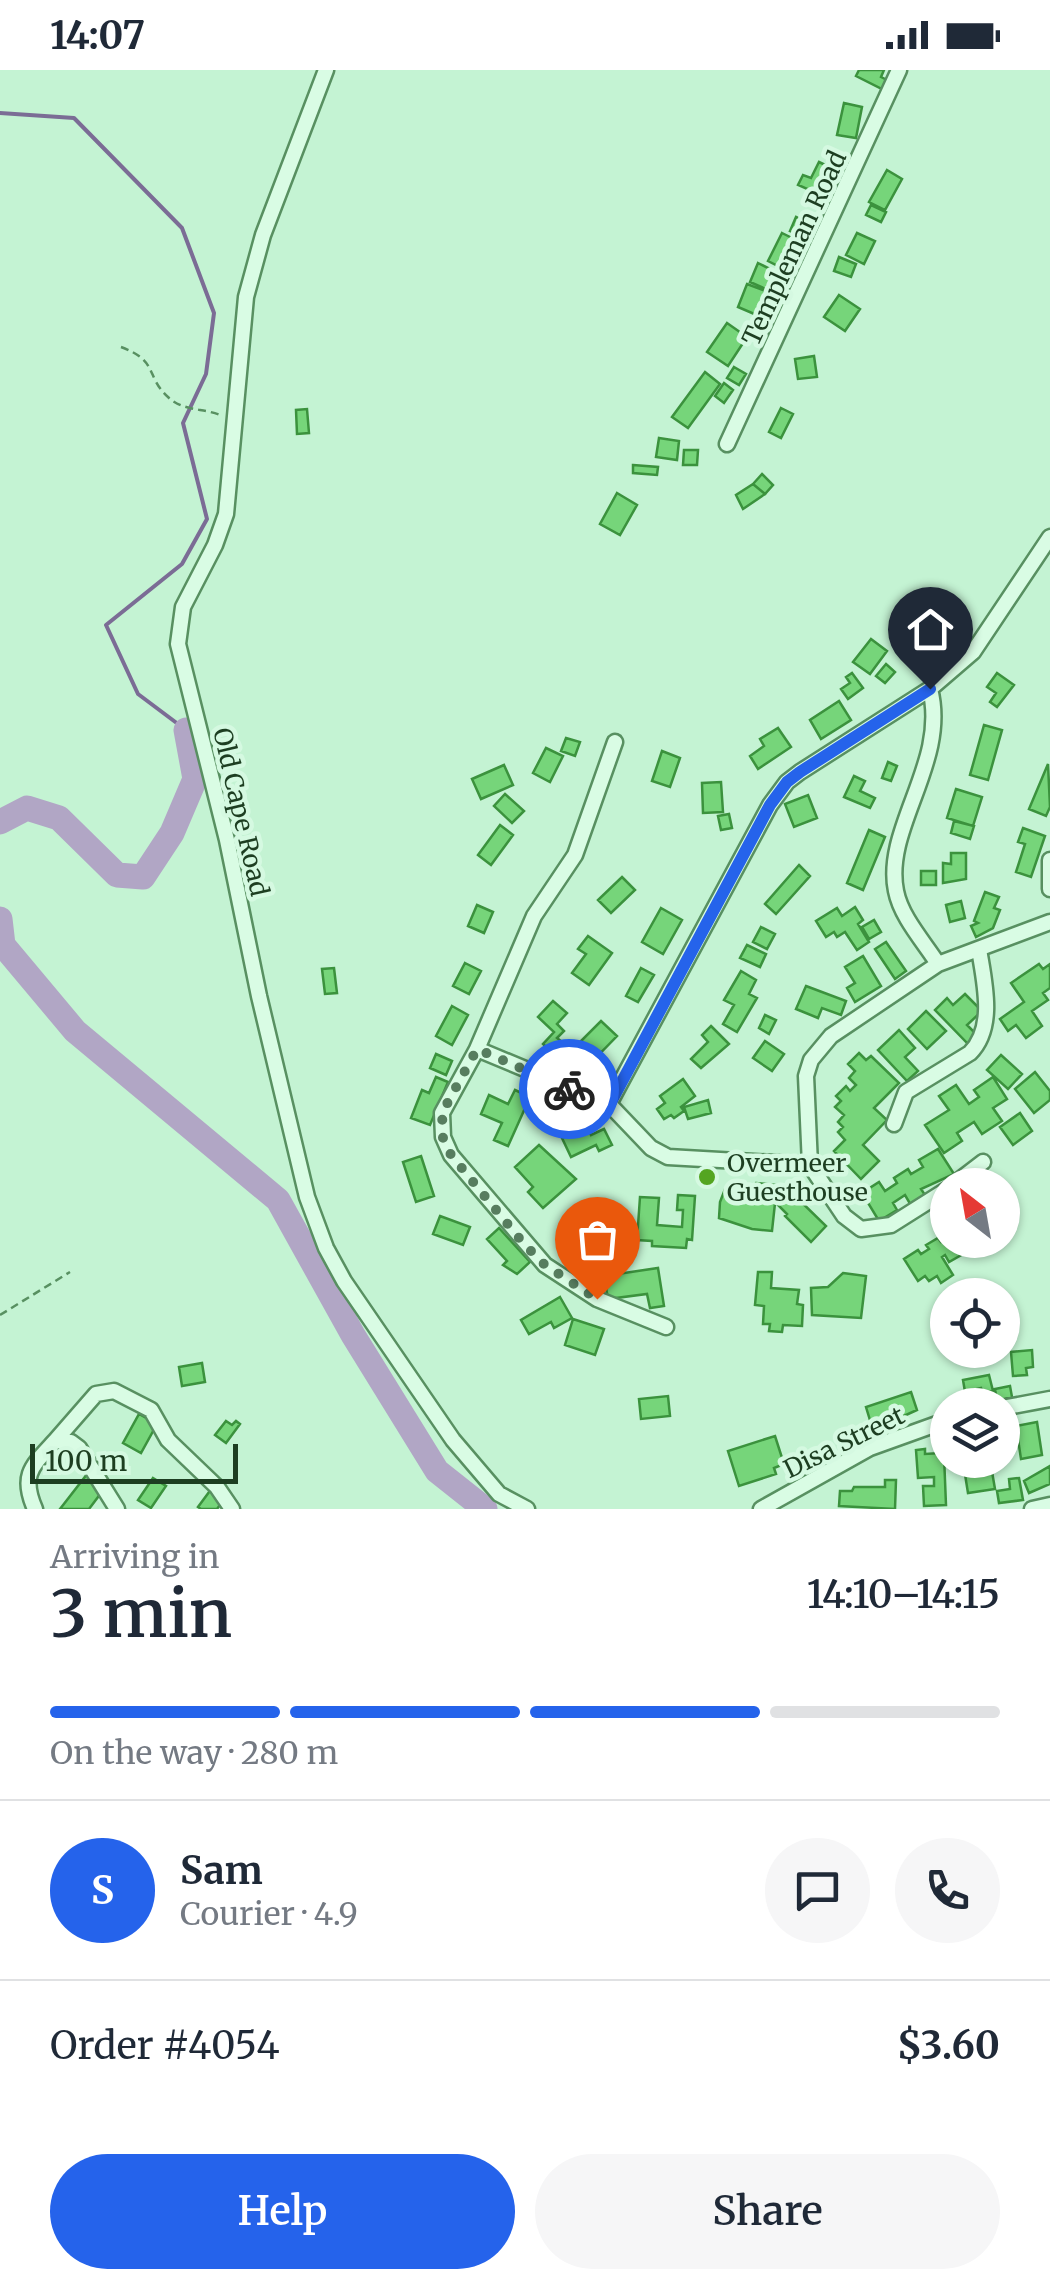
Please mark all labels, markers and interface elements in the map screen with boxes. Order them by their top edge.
text: 14:07 [50,12,145,59]
street label: Templeman Road [735,146,853,350]
pin [888,587,973,690]
icon: home [903,602,958,657]
street label: Old Cape Road [206,725,276,899]
courier [519,1039,619,1139]
icon: bike [542,1062,597,1117]
place label: Overmeer Guesthouse [727,1147,868,1208]
marker: Overmeer Guesthouse [696,1166,718,1188]
north arrow [930,1168,1020,1258]
map controls [930,1168,1020,1478]
pin [555,1197,640,1300]
icon: bag [570,1212,625,1267]
button: locate [930,1278,1020,1368]
button: layers [930,1388,1020,1478]
street label: Disa Street [778,1399,910,1485]
scale bar [30,1439,238,1484]
text: 100 m [45,1443,127,1479]
text: Arriving in [50,1537,219,1577]
text: 14:10–14:15 [807,1571,1000,1618]
text: 3 min [50,1573,232,1655]
text: On the way · 280 m [50,1733,338,1773]
button: chat [765,1838,870,1943]
button: phone [895,1838,1000,1943]
text: Sam [180,1847,263,1894]
text: S [91,1867,114,1914]
text: Courier · 4.9 [180,1894,358,1934]
text: Order #4054 [50,2022,280,2069]
text: $3.60 [897,2022,1000,2069]
button: Help [50,2154,515,2269]
button: Share [535,2154,1000,2269]

